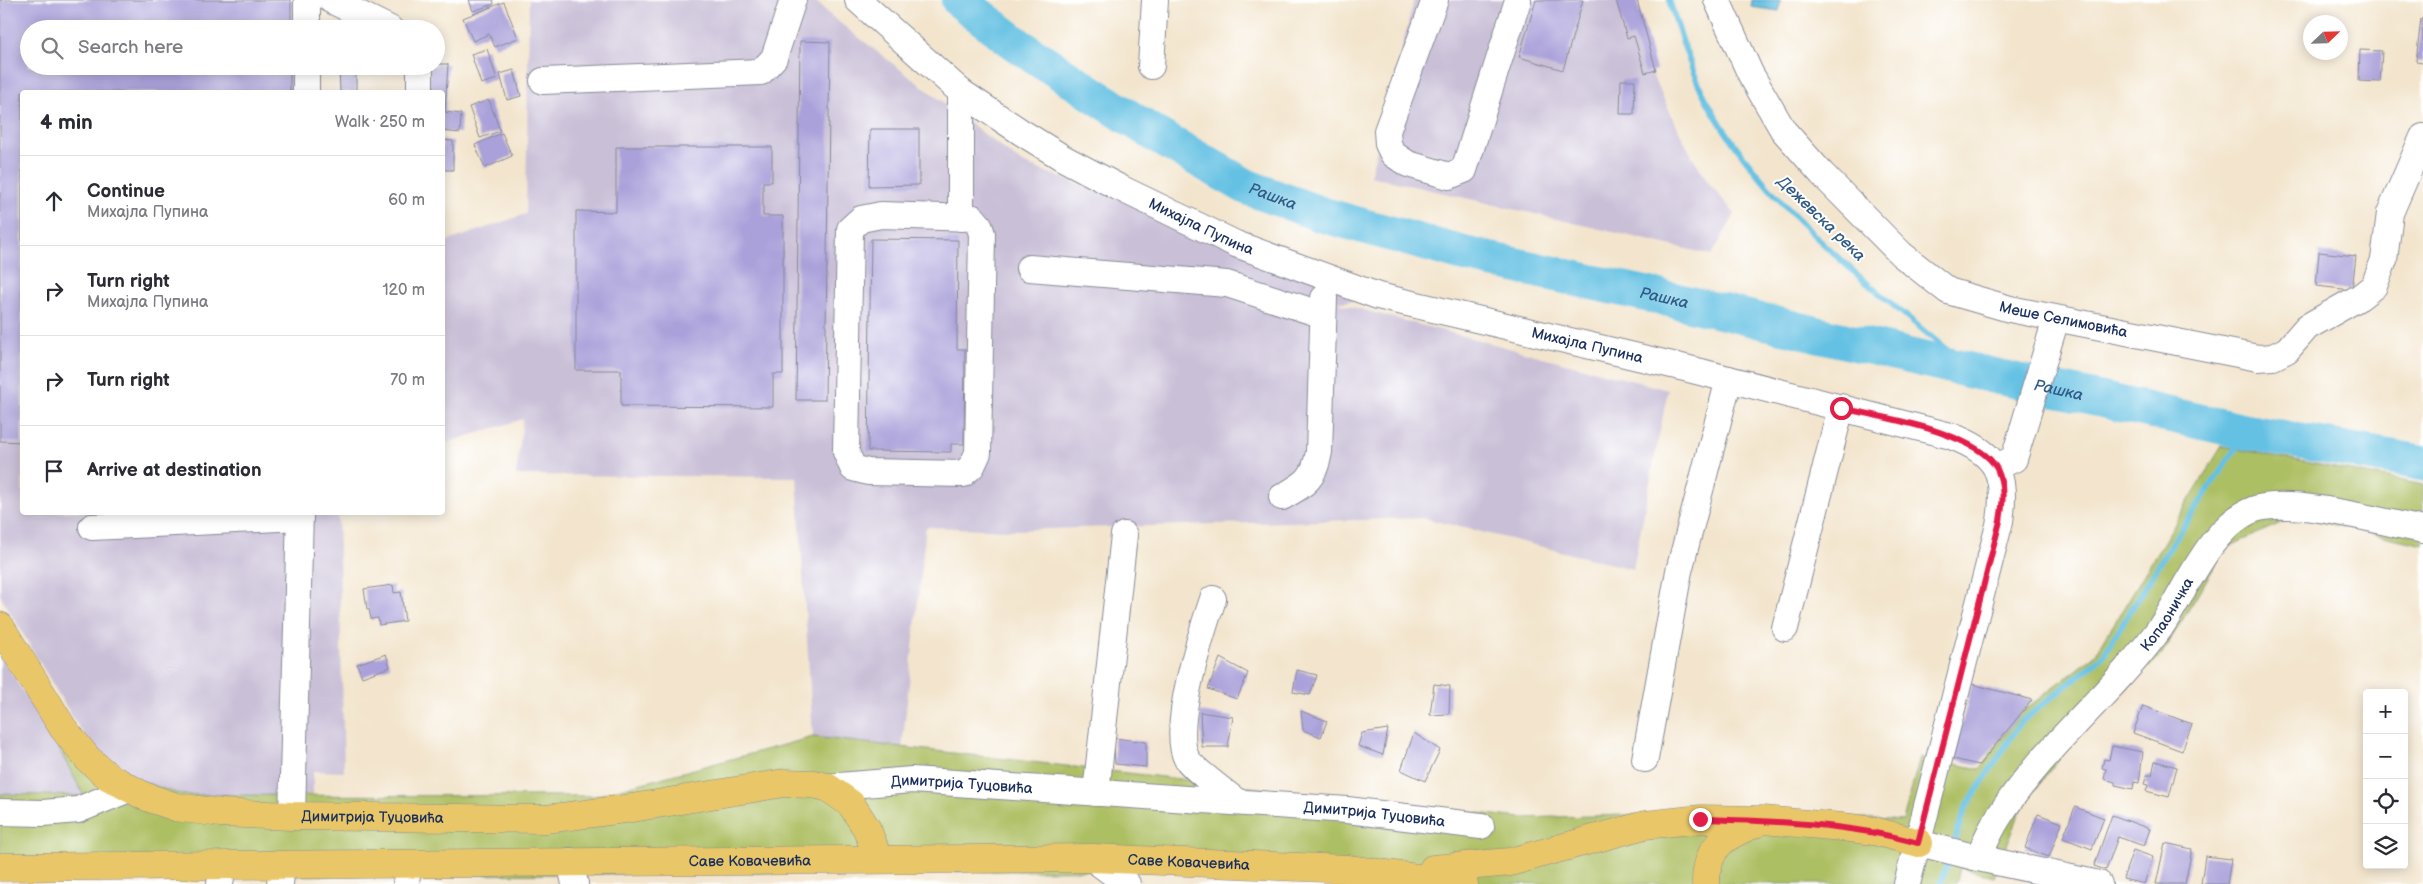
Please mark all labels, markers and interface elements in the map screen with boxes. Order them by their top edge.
north arrow [2303,15,2348,60]
search box [20,20,445,75]
icon: search [38,34,66,62]
text: Search here [78,36,183,59]
text: 4 min [40,110,93,135]
text: Walk · 250 m [335,113,425,132]
water label: Дежевска река [1772,172,1869,266]
water label: Рашка [1246,179,1299,214]
text: Continue [87,180,165,203]
icon: ahead [40,187,68,215]
text: 60 m [388,191,425,210]
street label: Михајла Пупина [1146,194,1256,259]
text: Михајла Пупина [87,203,208,222]
text: Turn right [87,270,170,293]
icon: right [40,277,68,305]
text: 120 m [382,281,425,300]
water label: Рашка [1638,283,1691,313]
text: Михајла Пупина [87,293,208,312]
street label: Меше Селимовића [1997,297,2129,342]
street label: Михајла Пупина [1530,323,1645,367]
icon: right [40,367,68,395]
text: Turn right [87,369,170,392]
text: 70 m [390,371,425,390]
water label: Рашка [2032,376,2085,405]
route start [1830,397,1853,420]
icon: arrive [40,457,68,485]
text: Arrive at destination [87,459,262,482]
street label: Копаоничка [2136,574,2198,655]
map controls [2363,689,2408,869]
button: + [2363,689,2408,734]
button: − [2363,734,2408,779]
street label: Димитрија Туцовића [890,770,1033,798]
button: locate [2363,779,2408,824]
street label: Димитрија Туцовића [1303,798,1446,831]
street label: Димитрија Туцовића [301,807,444,827]
route end [1689,808,1712,831]
button: layers [2363,824,2408,869]
street label: Саве Ковачевића [1127,850,1250,874]
street label: Саве Ковачевића [689,851,811,871]

